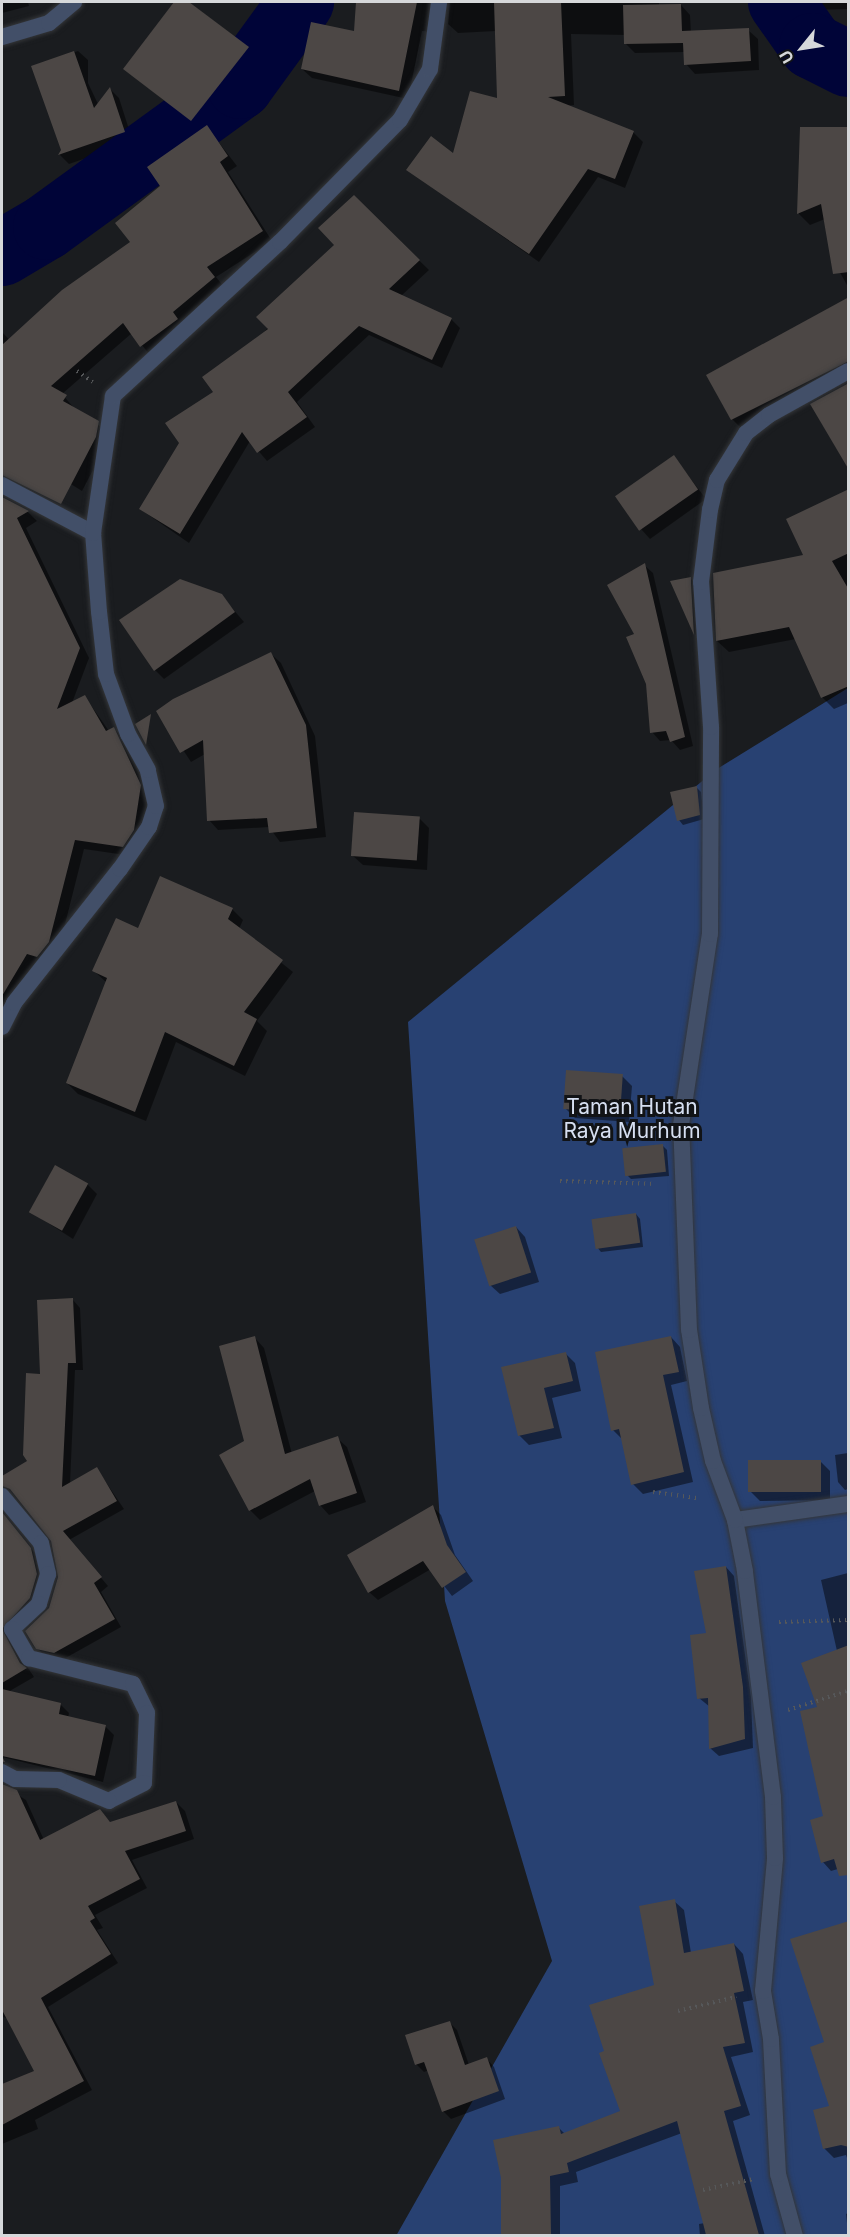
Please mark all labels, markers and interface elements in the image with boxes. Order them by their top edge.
north arrow [772,18,832,78]
text: U [775,47,798,67]
park label: Taman Hutan Raya Murhum [563,1094,701,1144]

